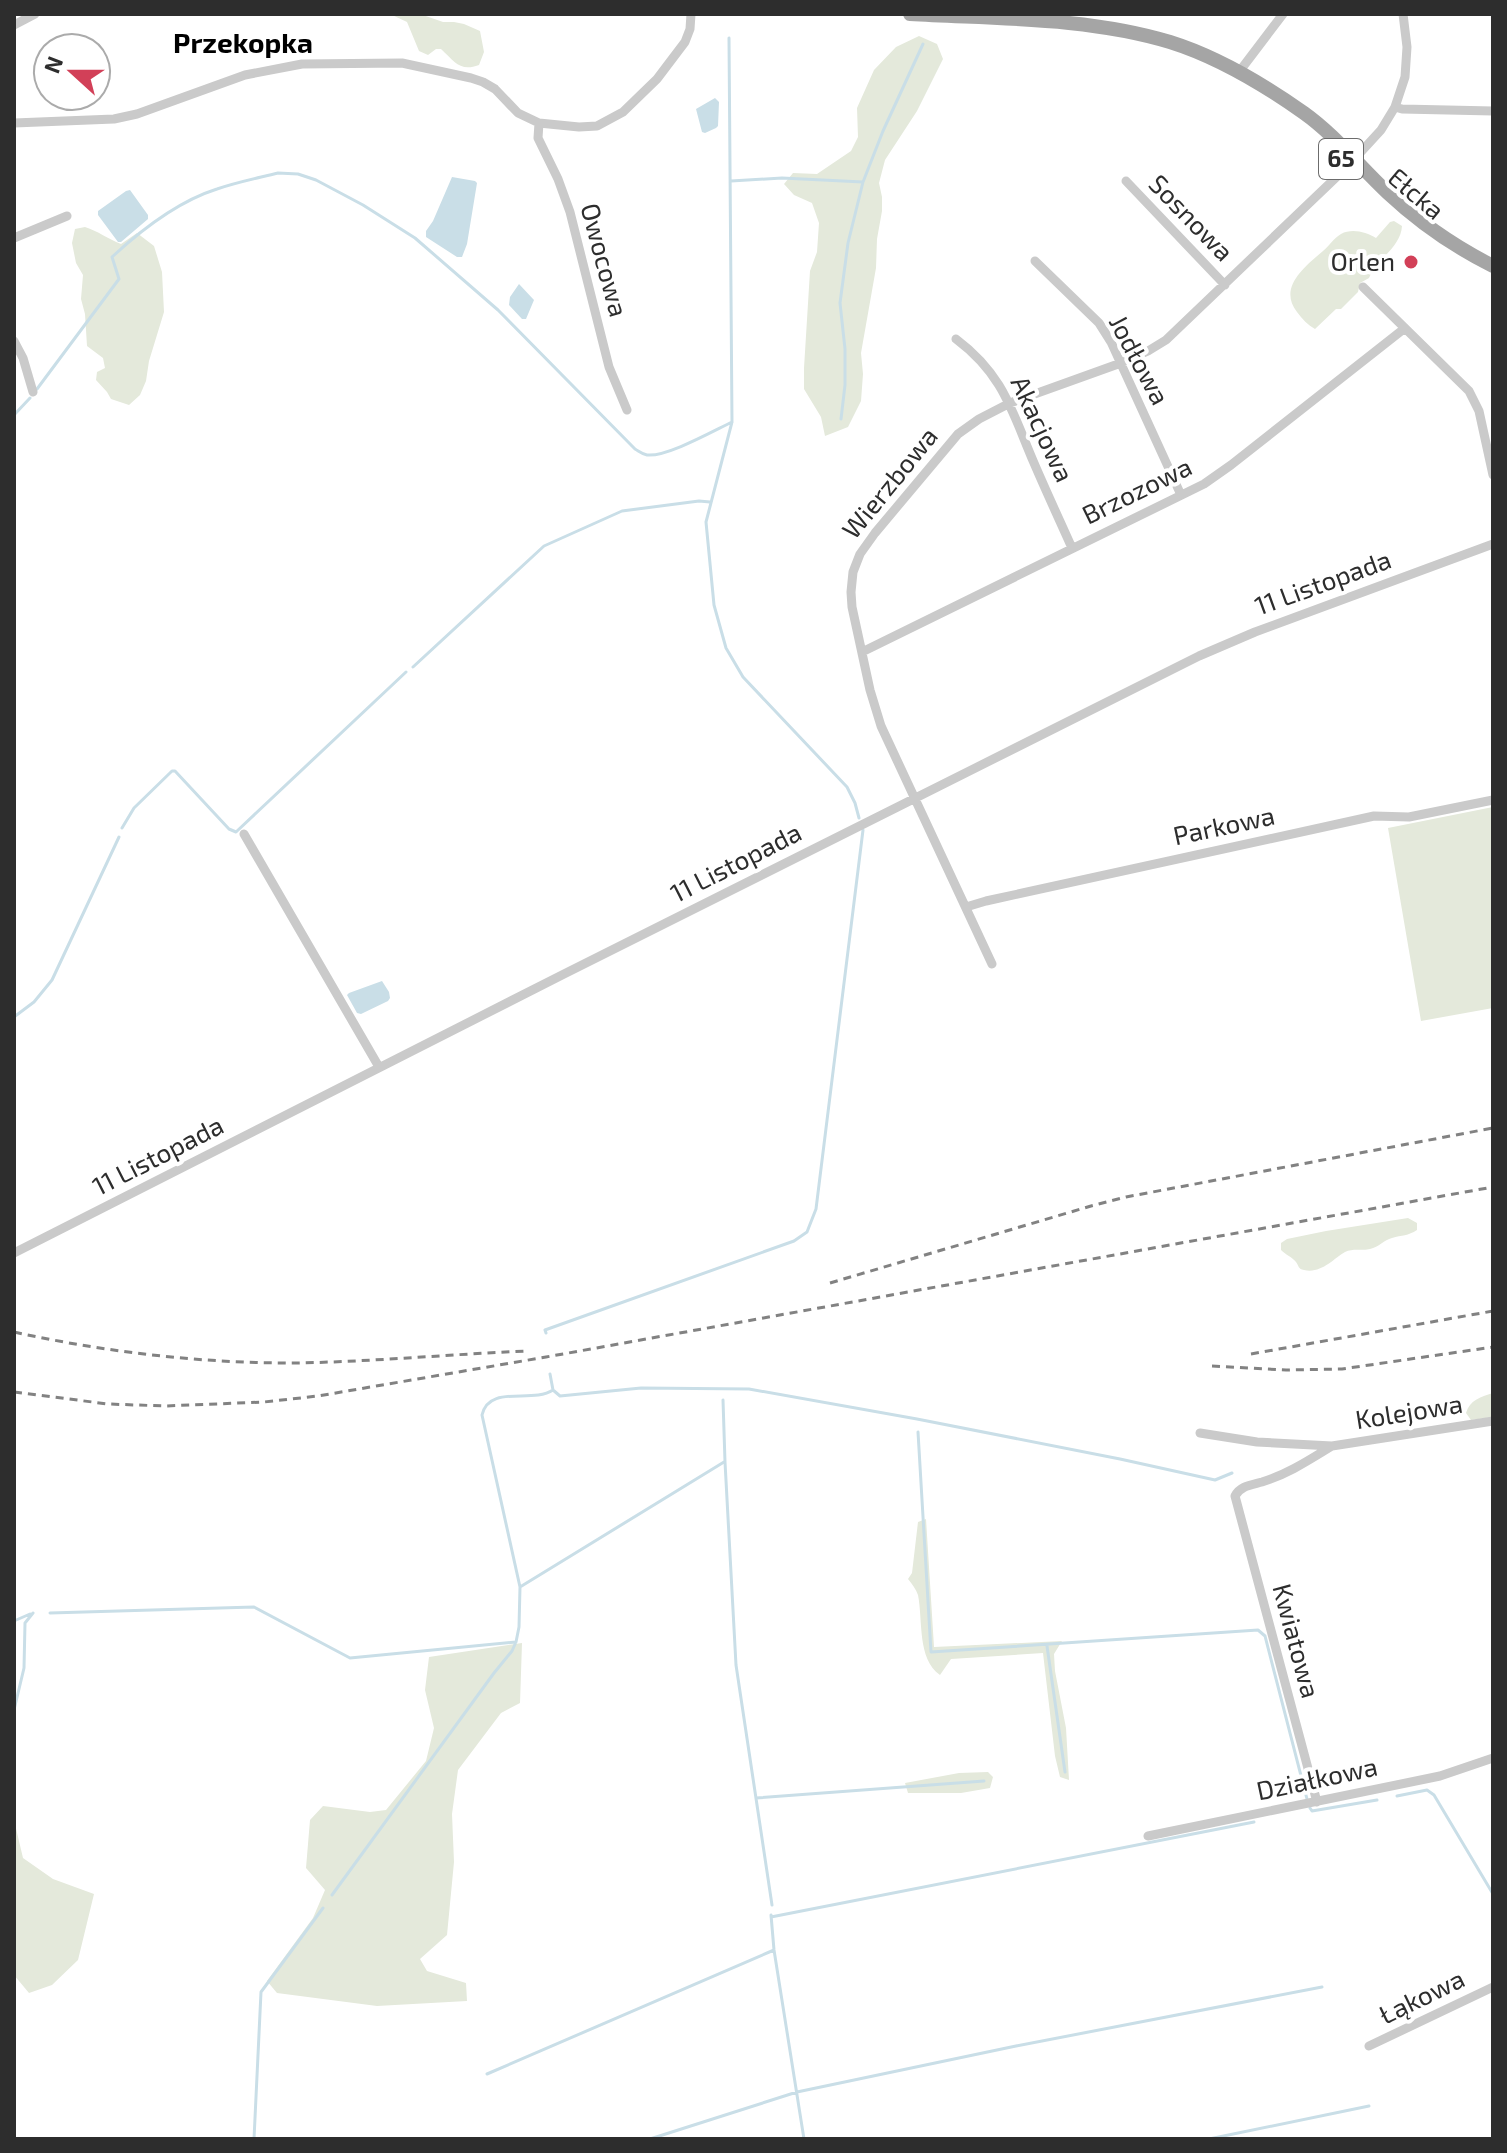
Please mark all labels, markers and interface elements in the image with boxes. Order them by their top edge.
district label: Przekopka [173,25,313,59]
north arrow [32,32,112,112]
text: N [37,52,67,77]
road number: 65 [1319,139,1363,179]
street label: Ełcka [1383,161,1451,225]
street label: Sosnowa [1143,167,1241,267]
street label: Owocowa [575,199,635,320]
place label: Orlen [1330,245,1395,276]
marker: Orlen [1402,253,1420,271]
street label: Jodłowa [1104,309,1177,410]
street label: Akacjowa [1005,371,1081,486]
street label: Wierzbowa [835,420,943,544]
street label: Brzozowa [1076,450,1196,529]
street label: 11 Listopada [1250,543,1395,621]
street label: Parkowa [1170,799,1277,850]
street label: 11 Listopada [665,815,806,908]
street label: 11 Listopada [87,1108,228,1201]
street label: Kolejowa [1353,1387,1465,1434]
street label: Kwiatowa [1267,1580,1328,1701]
street label: Działkowa [1253,1750,1380,1805]
street label: Łąkowa [1374,1962,1469,2030]

